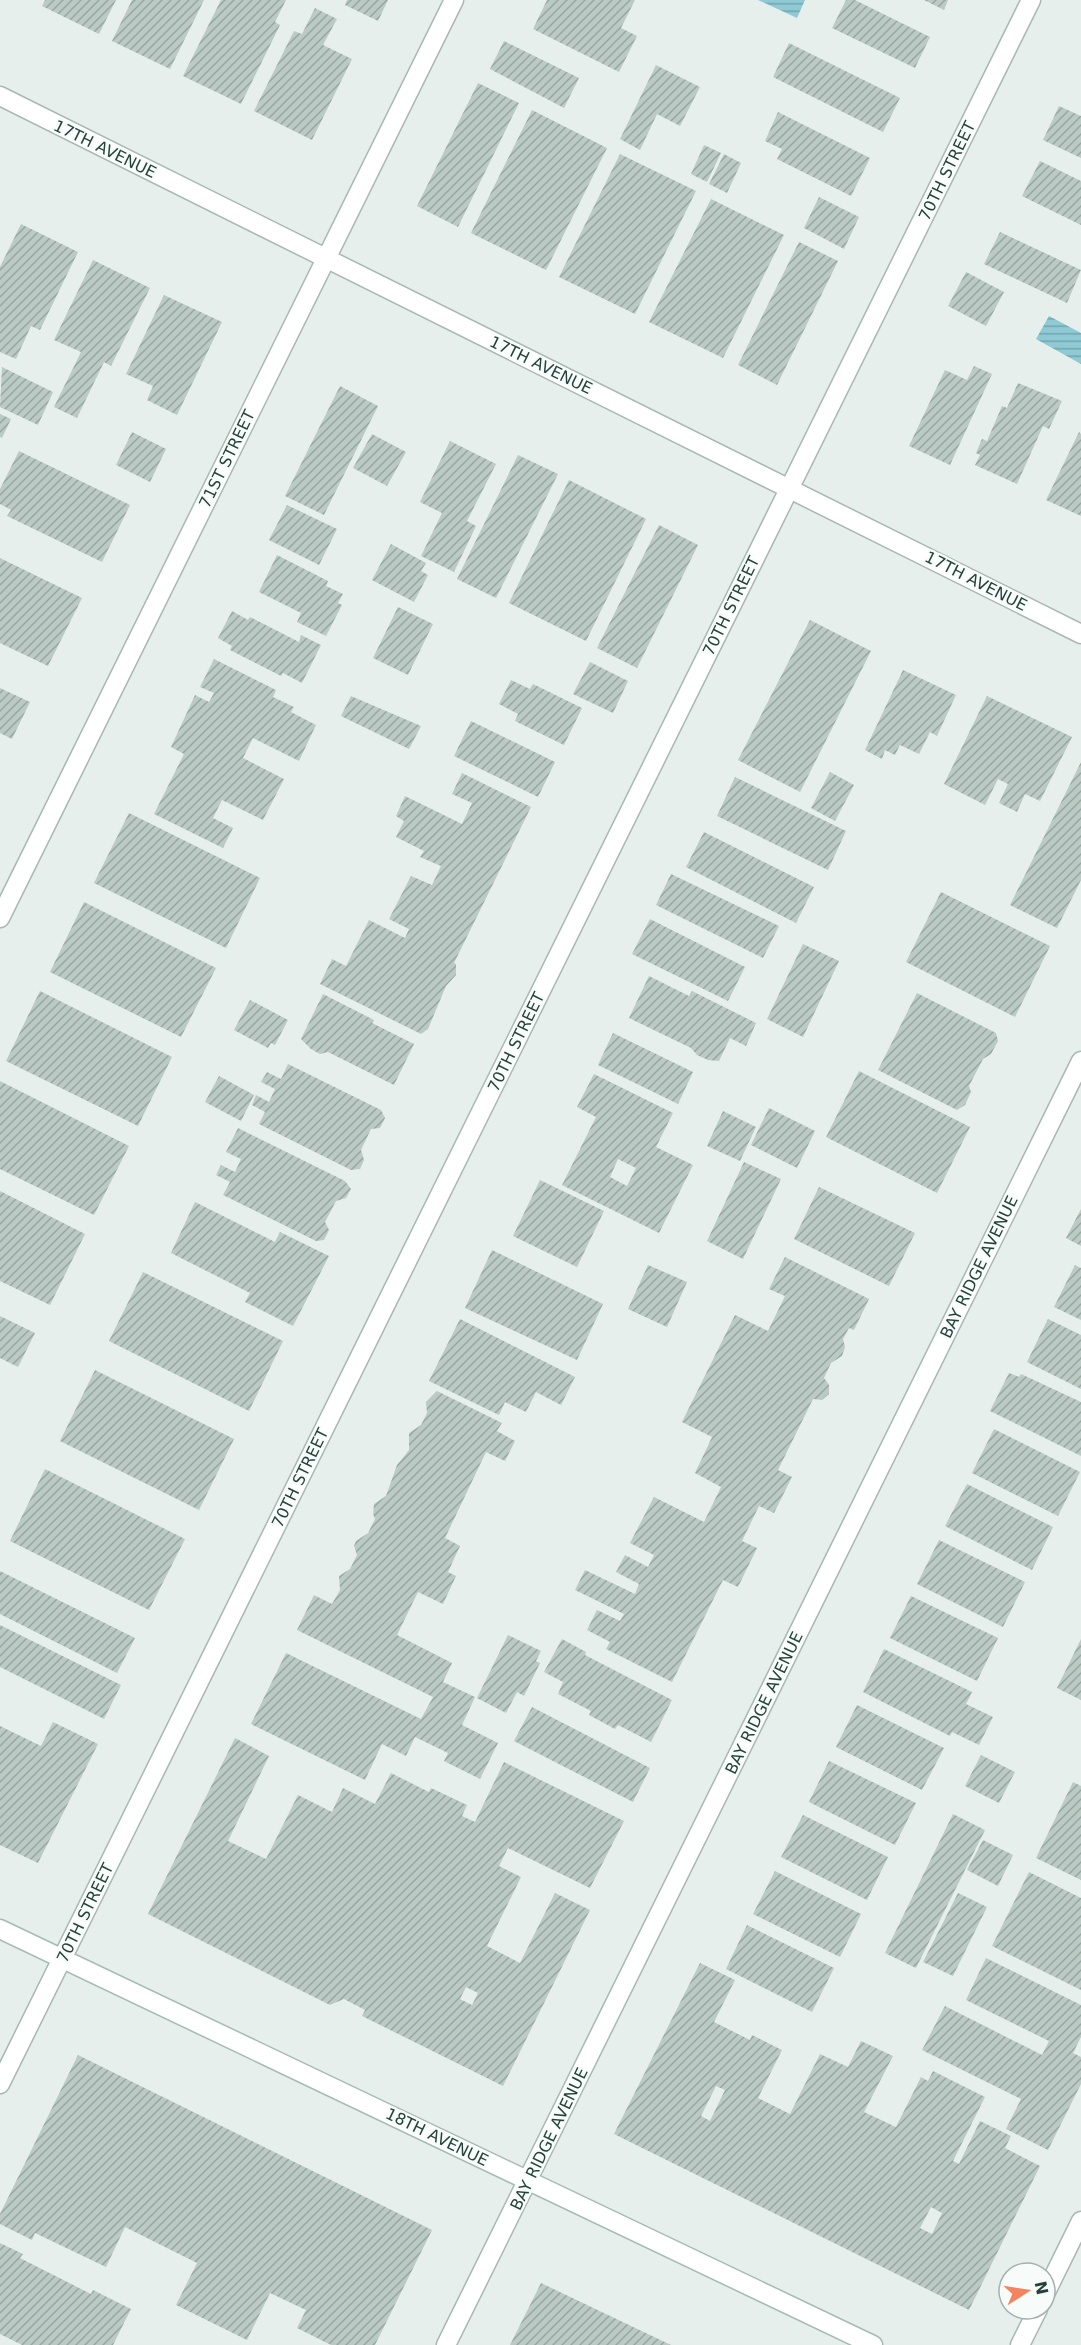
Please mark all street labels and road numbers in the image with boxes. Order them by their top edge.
street label: 17TH AVENUE [50,116,160,182]
street label: 70TH STREET [915,118,979,224]
street label: 17TH AVENUE [486,332,596,398]
street label: 71ST STREET [195,407,259,511]
street label: 17TH AVENUE [922,547,1030,615]
street label: 70TH STREET [699,553,763,659]
street label: 70TH STREET [484,989,548,1095]
street label: BAY RIDGE AVENUE [936,1193,1022,1341]
street label: 70TH STREET [268,1425,332,1531]
street label: BAY RIDGE AVENUE [721,1629,807,1777]
street label: 70TH STREET [53,1860,117,1966]
street label: BAY RIDGE AVENUE [506,2065,592,2213]
street label: 18TH AVENUE [382,2104,492,2170]

